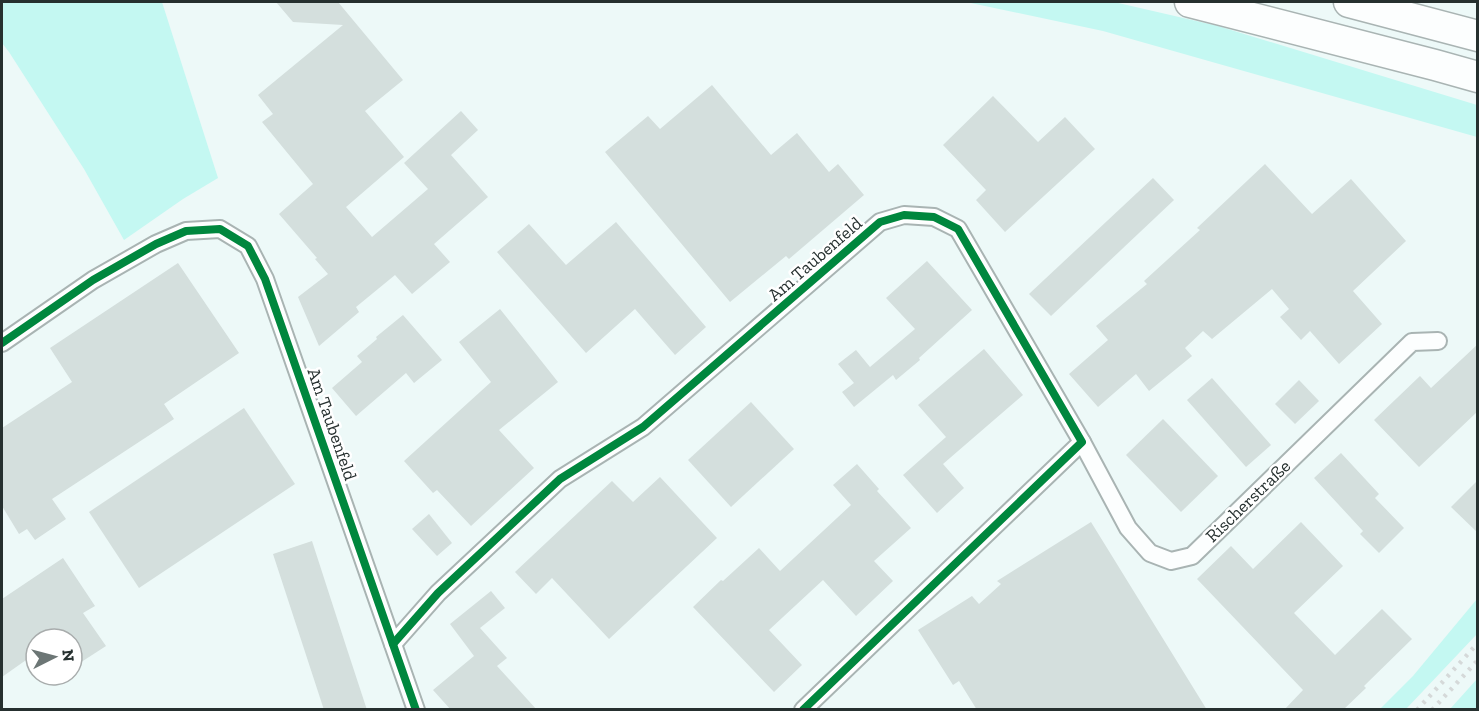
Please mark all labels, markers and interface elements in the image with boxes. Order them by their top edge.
street label: Am Taubenfeld [763,212,867,306]
street label: Am Taubenfeld [302,365,362,483]
street label: Rischerstraße [1201,455,1295,547]
north arrow [24,627,84,687]
text: N [58,648,79,663]

